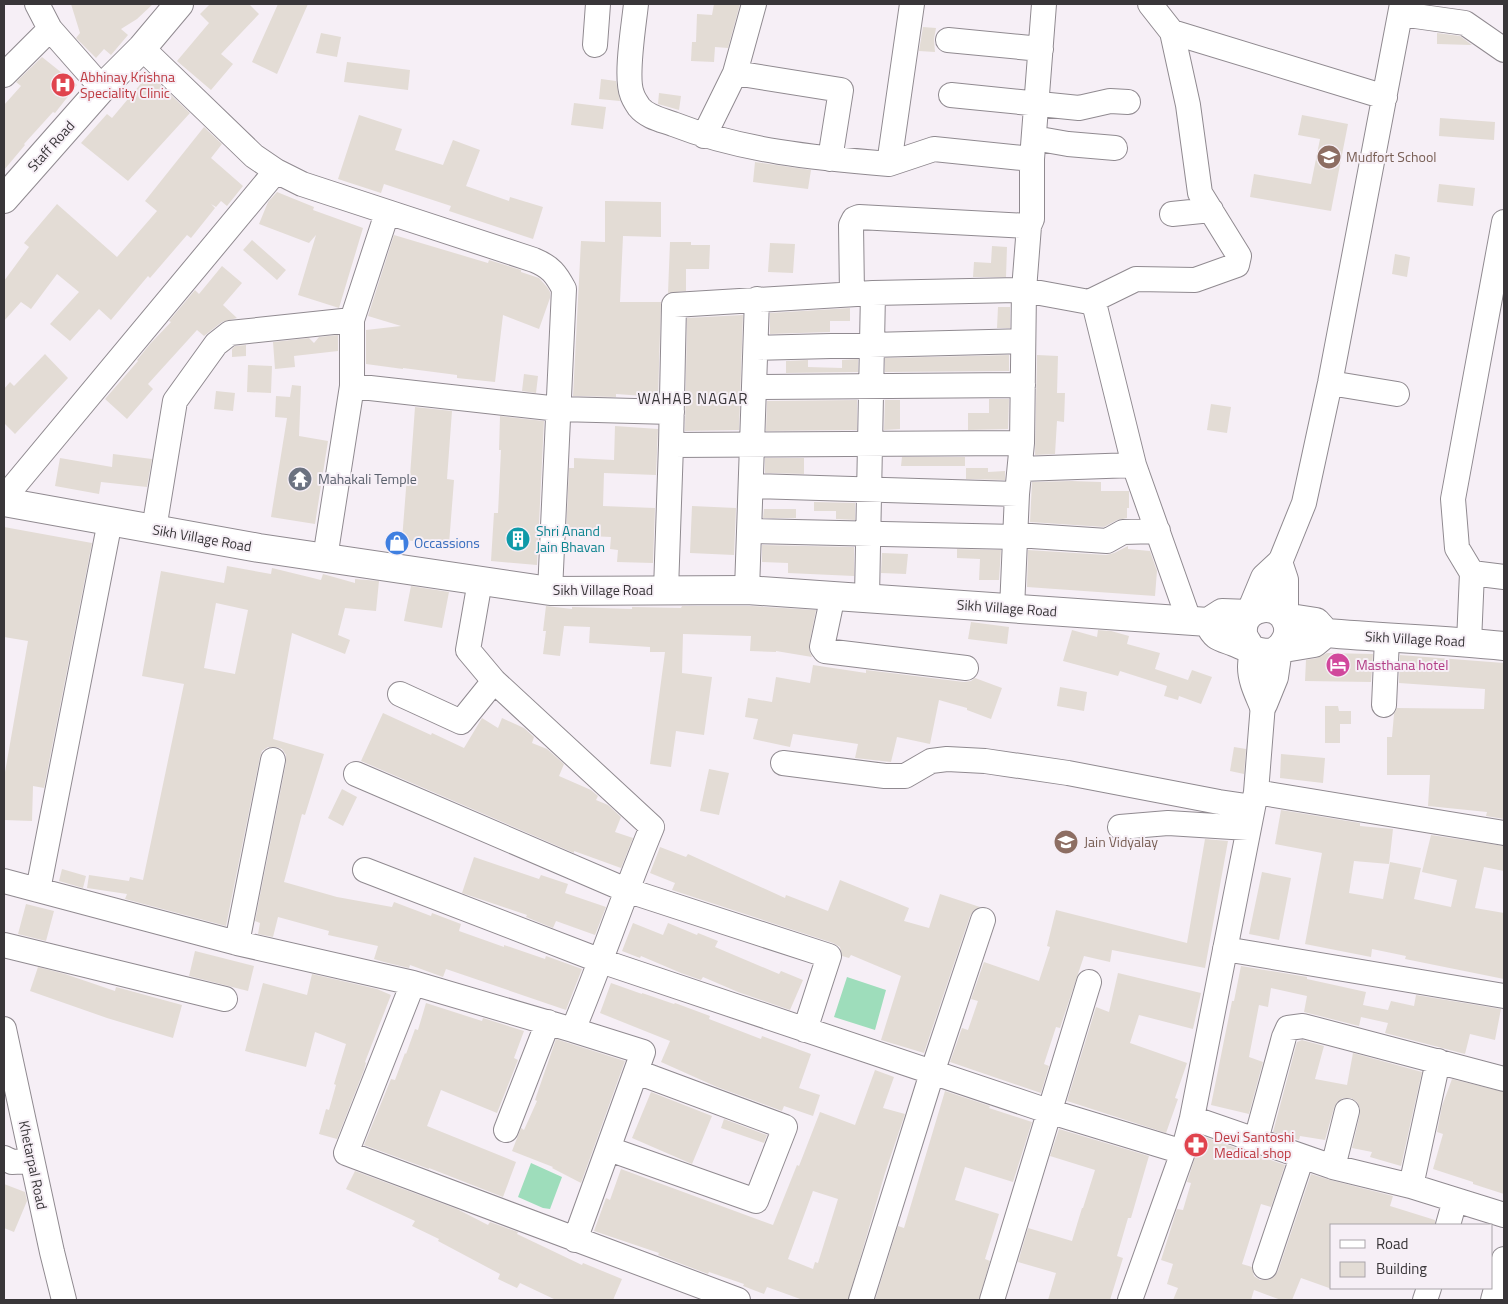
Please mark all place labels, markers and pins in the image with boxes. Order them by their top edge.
place label: Abhinay Krishna Speciality Clinic [80,66,175,103]
hospital icon: Abhinay Krishna Speciality Clinic [50,72,76,98]
school or university icon: Mudfort School [1316,144,1342,170]
place label: Mudfort School [1346,146,1437,167]
temple icon: Mahakali Temple [287,466,313,492]
place label: Mahakali Temple [318,468,417,489]
place label: Shri Anand Jain Bhavan [536,520,605,557]
building icon: Shri Anand Jain Bhavan [505,526,531,552]
shop icon: Occassions [384,530,410,556]
place label: Occassions [414,532,480,553]
hotel icon: Masthana hotel [1325,652,1351,678]
place label: Masthana hotel [1356,654,1448,675]
school or university icon: Jain Vidyalay [1053,829,1079,855]
place label: Jain Vidyalay [1084,831,1158,852]
place label: Devi Santoshi Medical shop [1214,1126,1294,1163]
pharmacy icon: Devi Santoshi Medical shop [1183,1132,1209,1158]

